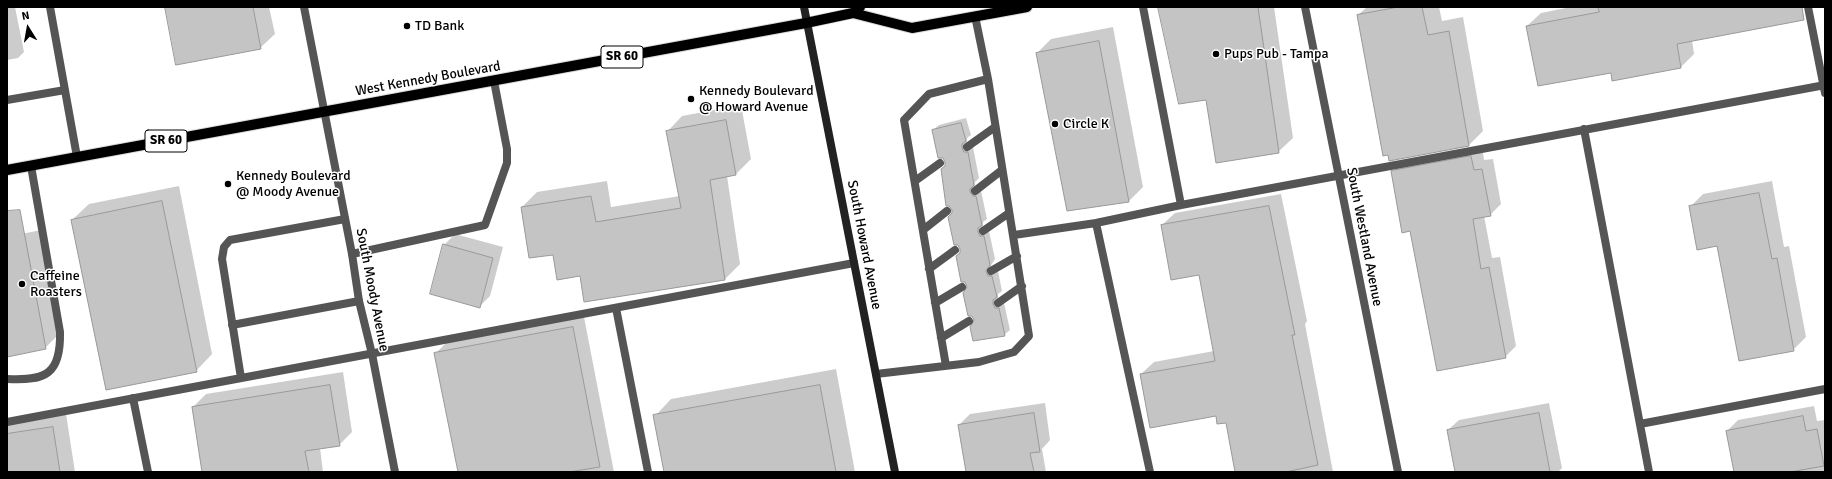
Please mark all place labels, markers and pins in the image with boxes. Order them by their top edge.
place label: TD Bank [415,18,464,34]
marker: TD Bank [402,21,412,31]
place label: Pups Pub - Tampa [1224,46,1329,62]
marker: Pups Pub - Tampa [1211,49,1221,59]
place label: Kennedy Boulevard @ Howard Avenue [699,83,814,116]
marker: Kennedy Boulevard @ Howard Avenue [686,94,696,104]
place label: Circle K [1063,116,1109,132]
marker: Circle K [1050,119,1060,129]
place label: Kennedy Boulevard @ Moody Avenue [236,168,351,200]
marker: Kennedy Boulevard @ Moody Avenue [223,179,233,189]
place label: Caffeine Roasters [30,268,82,300]
marker: Caffeine Roasters [17,279,27,289]

